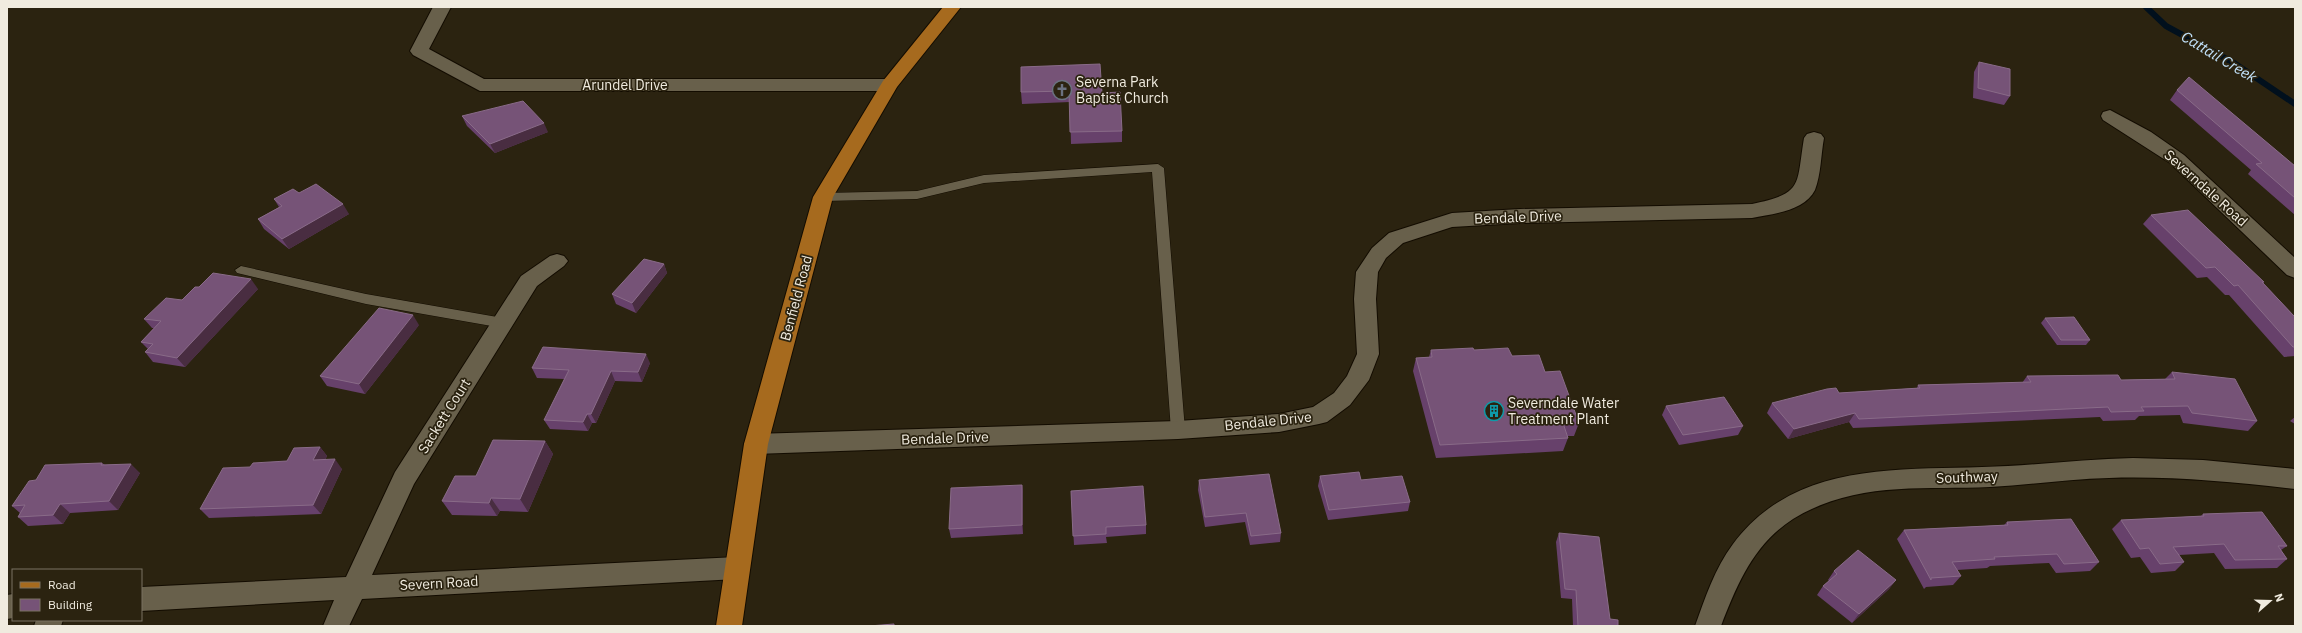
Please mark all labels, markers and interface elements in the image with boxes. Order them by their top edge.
water label: Cattail Creek [2178,27,2261,87]
place label: Severna Park Baptist Church [1076,73,1169,107]
street label: Arundel Drive [582,76,668,94]
church icon: Severna Park Baptist Church [1051,79,1073,101]
street label: Severndale Road [2161,146,2251,230]
street label: Bendale Drive [1474,206,1562,228]
street label: Benfield Road [776,253,816,343]
street label: Sackett Court [414,375,474,457]
place label: Severndale Water Treatment Plant [1508,394,1619,428]
building icon: Severndale Water Treatment Plant [1483,400,1505,422]
street label: Bendale Drive [1223,407,1313,435]
street label: Bendale Drive [901,427,989,449]
street label: Southway [1936,467,1998,487]
legend [12,569,142,621]
street label: Severn Road [399,572,479,594]
text: Road [48,577,76,592]
north arrow [2250,581,2290,621]
text: N [2271,591,2287,604]
text: Building [48,597,93,612]

